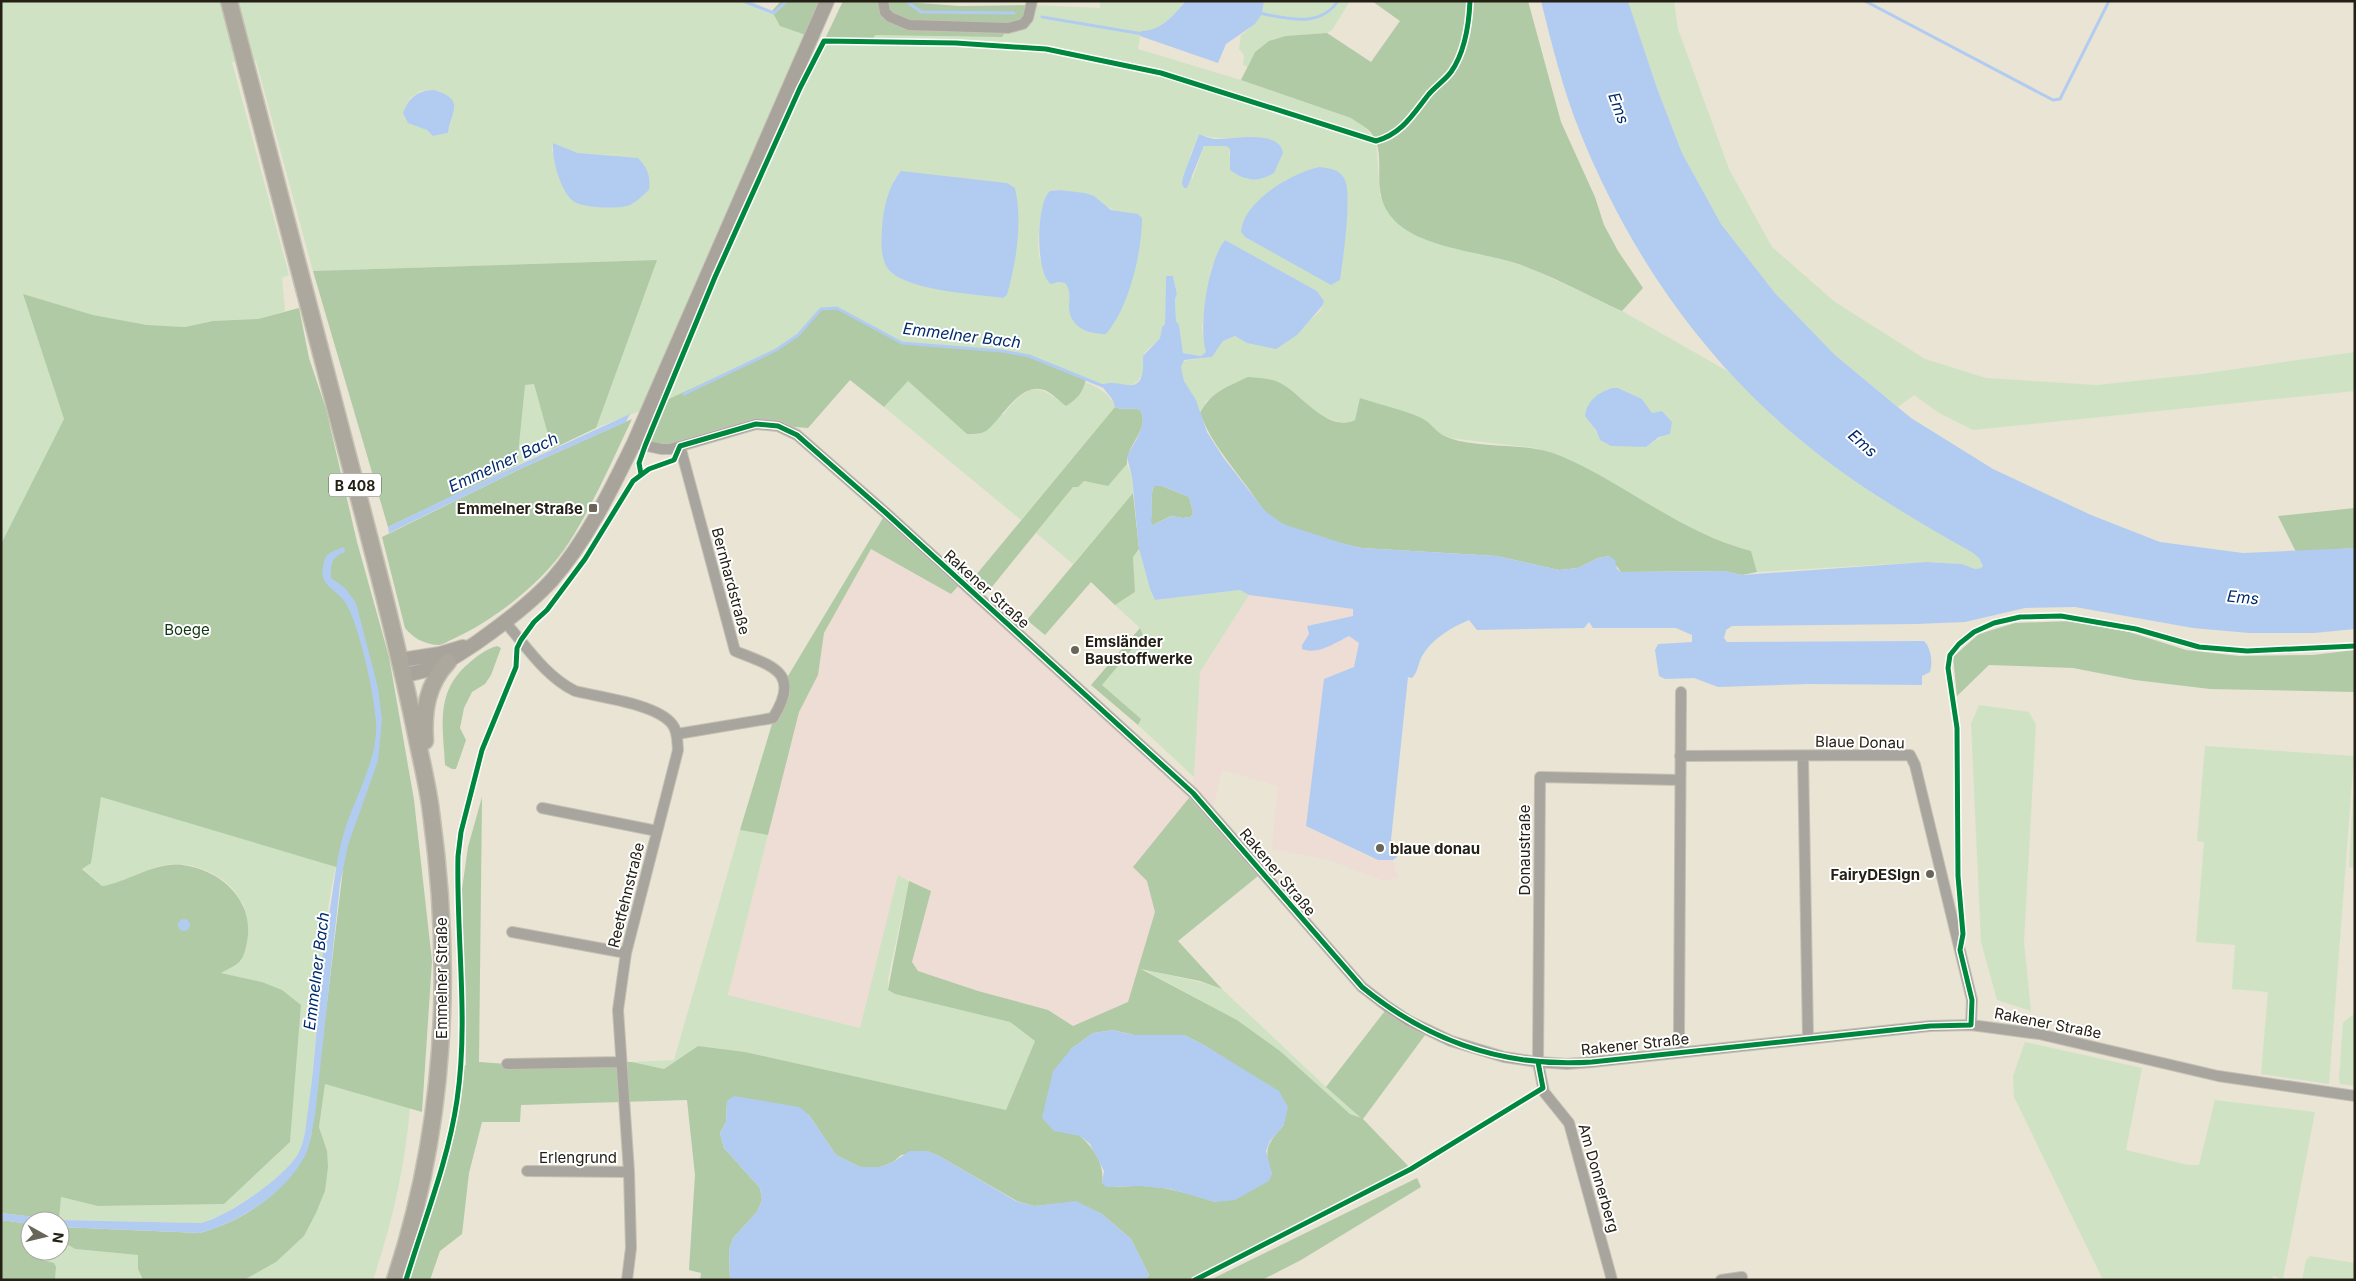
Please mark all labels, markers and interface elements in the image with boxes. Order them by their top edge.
water label: Ems [1604,90,1634,126]
water label: Emmelner Bach [902,318,1022,352]
water label: Ems [1844,425,1882,461]
water label: Emmelner Bach [445,428,561,496]
road number: B 408 [329,474,381,496]
place label: Emmelner Straße [457,499,583,518]
marker: Emmelner Straße [587,502,599,514]
street label: Bernhardstraße [708,525,754,637]
street label: Rakener Straße [940,546,1034,632]
water label: Ems [2226,586,2260,608]
park label: Boege [164,620,210,639]
place label: Emsländer Baustoffwerke [1085,632,1193,668]
marker: Emsländer Baustoffwerke [1069,644,1081,656]
street label: Blaue Donau [1815,732,1905,752]
street label: Donaustraße [1515,805,1534,895]
street label: Rakener Straße [1236,824,1320,920]
place label: blaue donau [1390,839,1480,858]
street label: Reetfehnstraße [604,840,648,950]
marker: blaue donau [1374,842,1386,854]
place label: FairyDESIgn [1830,865,1920,884]
marker: FairyDESIgn [1924,868,1936,880]
water label: Emmelner Bach [299,911,333,1031]
street label: Emmelner Straße [432,917,451,1039]
street label: Rakener Straße [1993,1003,2103,1043]
street label: Rakener Straße [1580,1029,1690,1059]
street label: Am Donnerberg [1574,1121,1624,1235]
street label: Erlengrund [539,1148,617,1167]
north arrow [20,1211,70,1261]
text: N [49,1231,68,1244]

